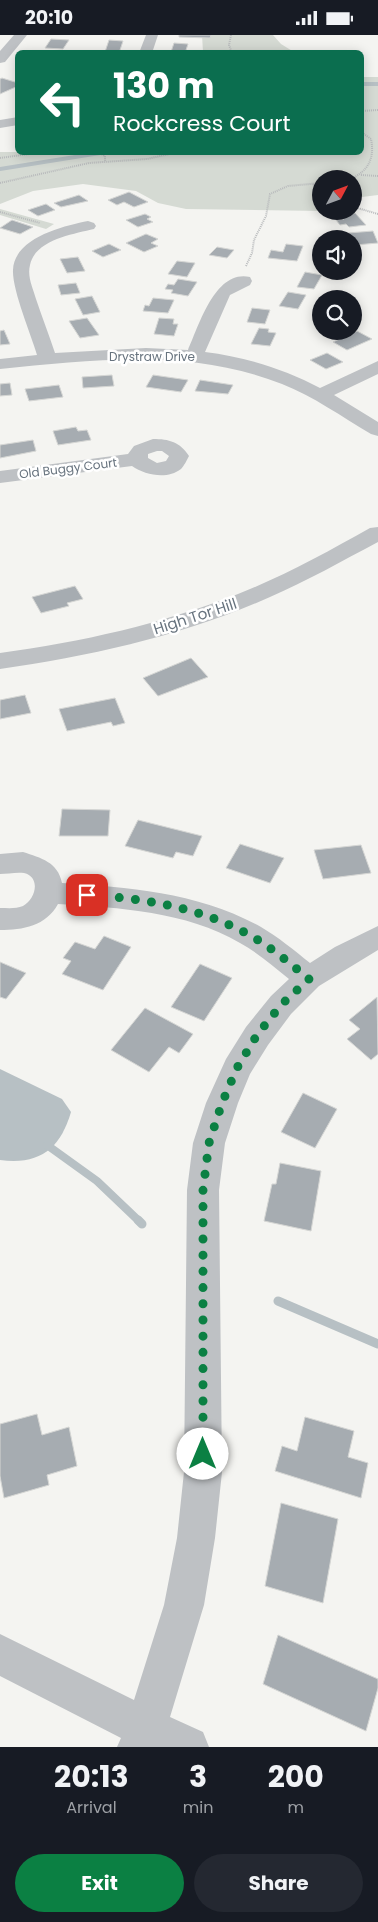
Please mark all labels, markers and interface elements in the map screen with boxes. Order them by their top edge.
text: 20:10 [25,4,73,31]
text: 130 m [113,61,215,110]
icon: left [30,70,95,135]
text: Rockcress Court [113,108,291,139]
north arrow [312,170,362,220]
map controls [312,170,362,340]
button: sound [312,230,362,280]
button: search [312,290,362,340]
street label: Drystraw Drive [109,348,195,365]
street label: Old Buggy Court [18,454,118,482]
street label: High Tor Hill [151,593,239,639]
pin [66,874,108,916]
icon: arrive [73,881,101,909]
position arrow [176,1427,228,1479]
text: 20:13 [54,1755,129,1798]
text: 3 [189,1755,207,1798]
text: 200 [268,1755,324,1798]
text: Arrival [66,1796,117,1819]
text: min [183,1796,214,1819]
text: m [288,1796,304,1819]
button: Exit [15,1854,184,1912]
button: Share [194,1854,363,1912]

